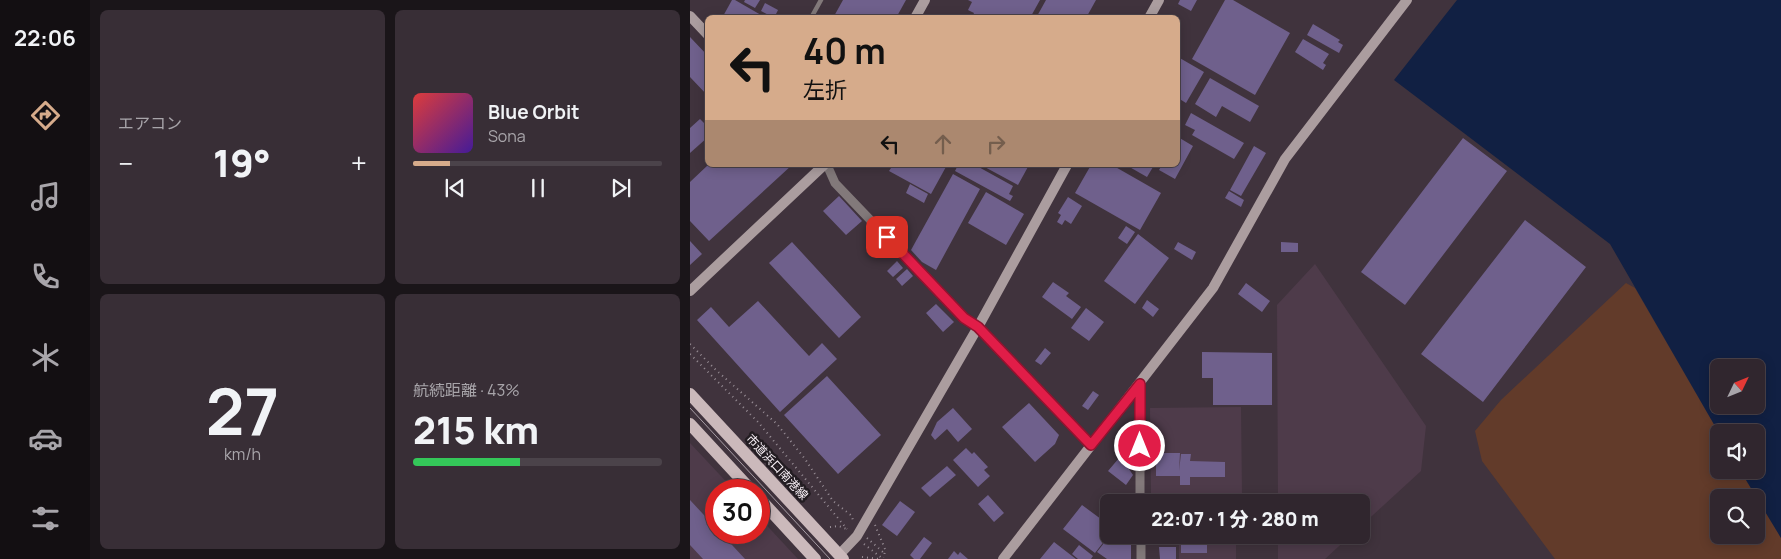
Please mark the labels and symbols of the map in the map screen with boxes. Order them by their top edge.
pin [866,216,908,258]
north arrow [1710,359,1765,414]
position arrow [1113,419,1165,471]
street label: 市道浜口南港線 [742,430,812,503]
speed limit sign: 30 [705,479,770,544]

